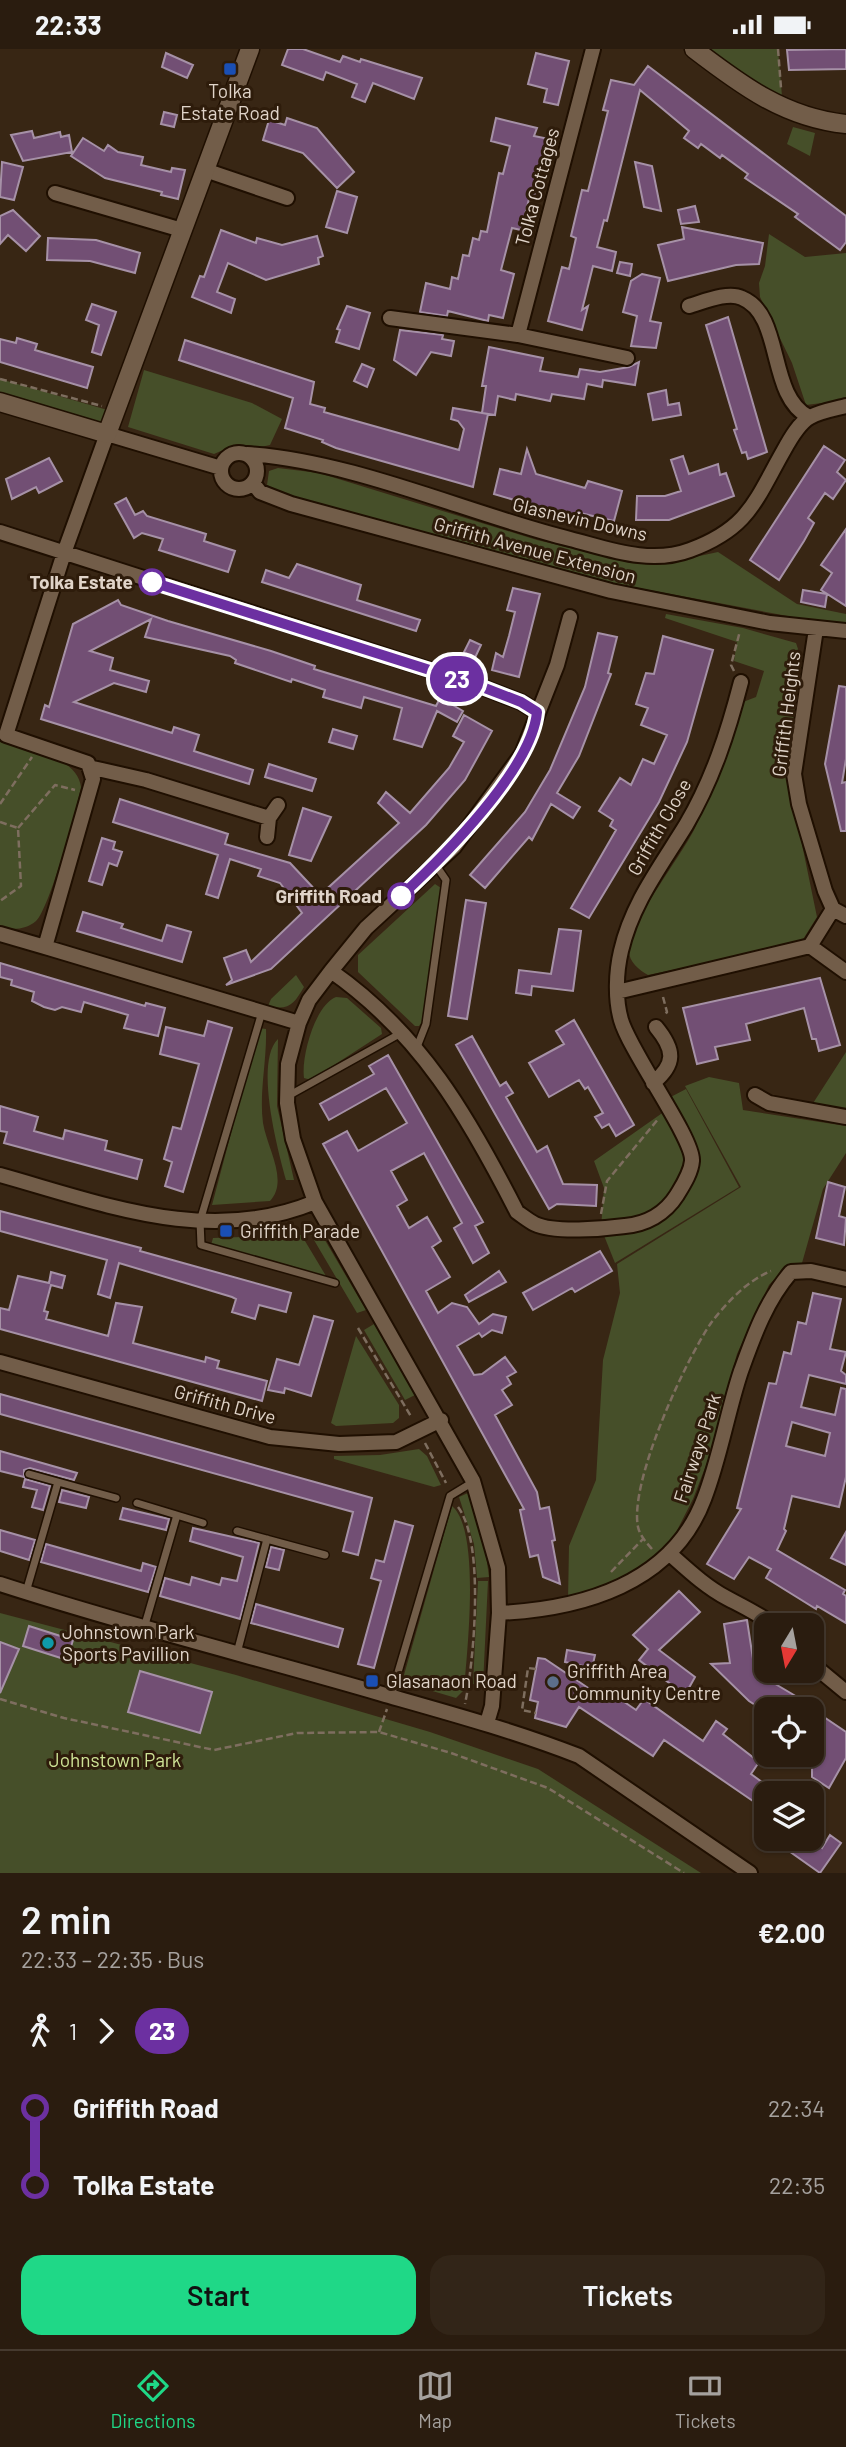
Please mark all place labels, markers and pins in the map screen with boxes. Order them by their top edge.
marker: Tolka Estate Road [222,61,238,77]
place label: Tolka Estate Road [180,79,280,124]
marker: Tolka Estate [139,569,165,595]
place label: Tolka Estate [30,570,133,593]
marker: Griffith Road [388,883,414,909]
place label: Griffith Road [275,884,382,907]
place label: Griffith Parade [240,1219,360,1242]
marker: Griffith Parade [218,1223,234,1239]
place label: Johnstown Park Sports Pavillion [62,1620,195,1665]
marker: Johnstown Park Sports Pavillion [40,1635,56,1651]
place label: Griffith Area Community Centre [567,1659,721,1704]
place label: Glasanaon Road [386,1669,517,1692]
marker: Glasanaon Road [364,1673,380,1689]
marker: Griffith Area Community Centre [545,1674,561,1690]

